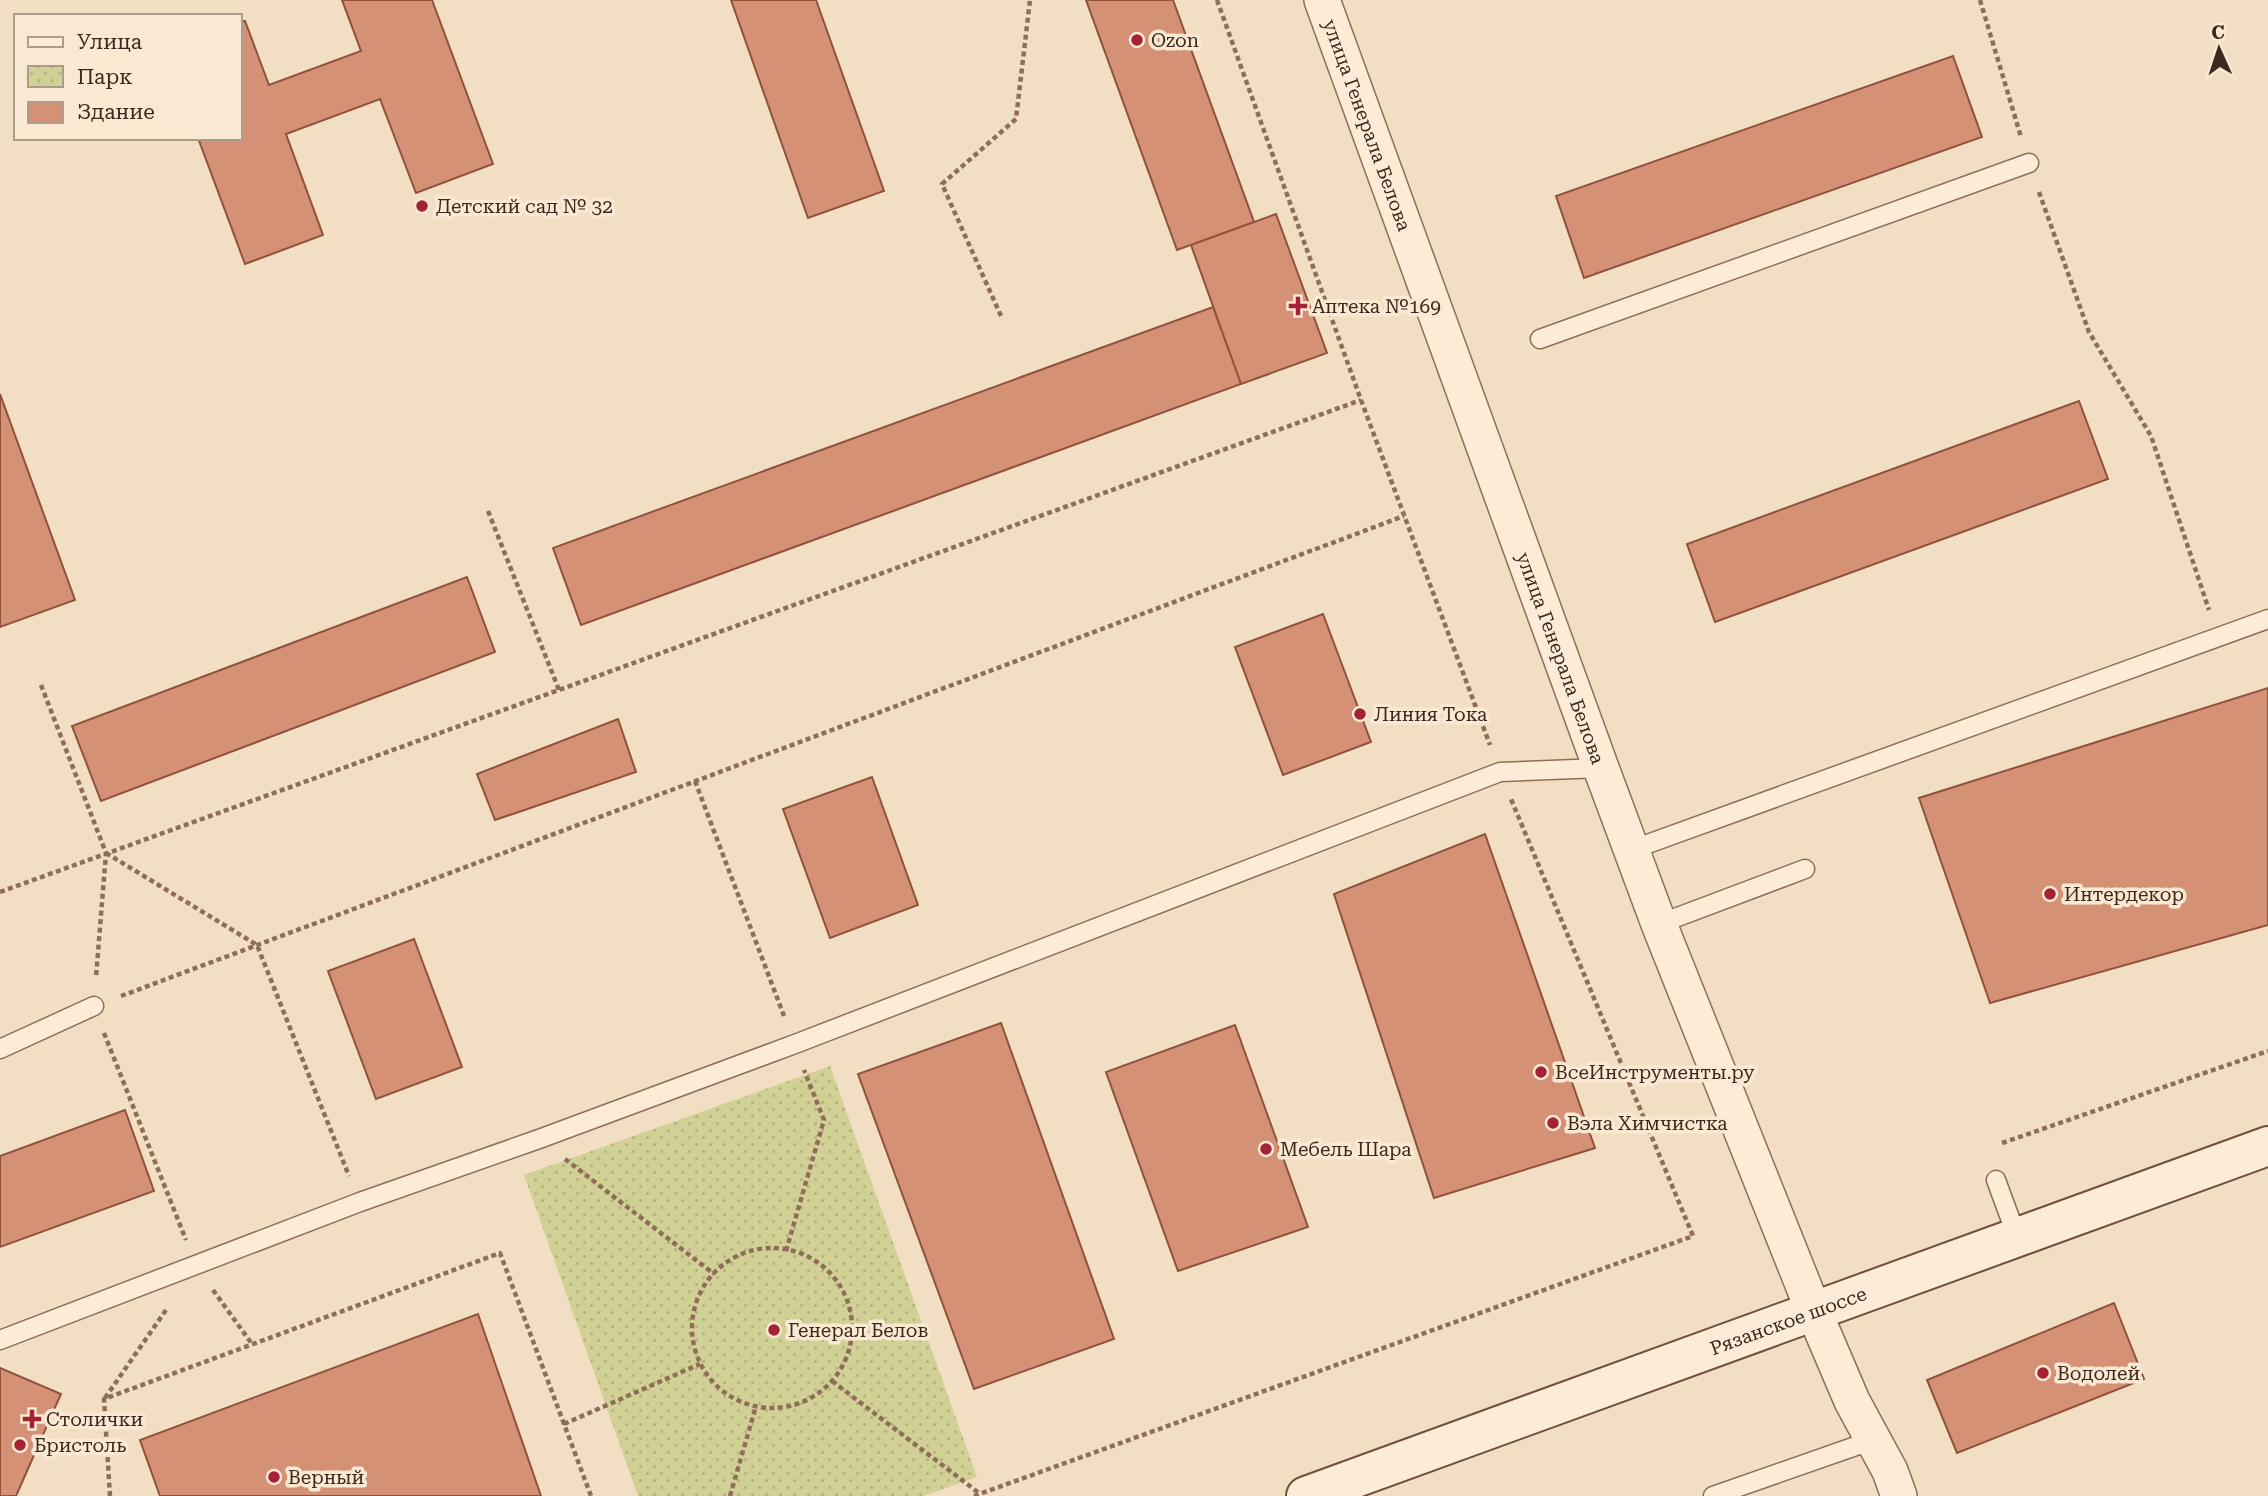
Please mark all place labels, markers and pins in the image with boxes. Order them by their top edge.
place label: Ozon [1151,29,1199,52]
marker: Ozon [1129,32,1145,48]
place label: Детский сад № 32 [436,195,613,218]
marker: Детский сад № 32 [414,198,430,214]
place label: Аптека №169 [1312,295,1441,318]
marker: Аптека №169 [1290,298,1306,314]
place label: Линия Тока [1374,703,1488,726]
marker: Линия Тока [1352,706,1368,722]
place label: Интердекор [2064,883,2184,906]
marker: Интердекор [2042,886,2058,902]
place label: ВсеИнструменты.ру [1555,1061,1755,1084]
marker: ВсеИнструменты.ру [1533,1064,1549,1080]
place label: Вэла Химчистка [1567,1112,1728,1135]
marker: Вэла Химчистка [1545,1115,1561,1131]
place label: Мебель Шара [1280,1138,1412,1161]
marker: Мебель Шара [1258,1141,1274,1157]
place label: Генерал Белов [788,1319,928,1342]
marker: Генерал Белов [766,1322,782,1338]
place label: Водолей [2057,1362,2140,1385]
marker: Водолей [2035,1365,2051,1381]
place label: Столички [46,1408,143,1431]
marker: Столички [24,1411,40,1427]
place label: Бристоль [34,1434,126,1457]
marker: Бристоль [12,1437,28,1453]
place label: Верный [288,1466,365,1489]
marker: Верный [266,1469,282,1485]

